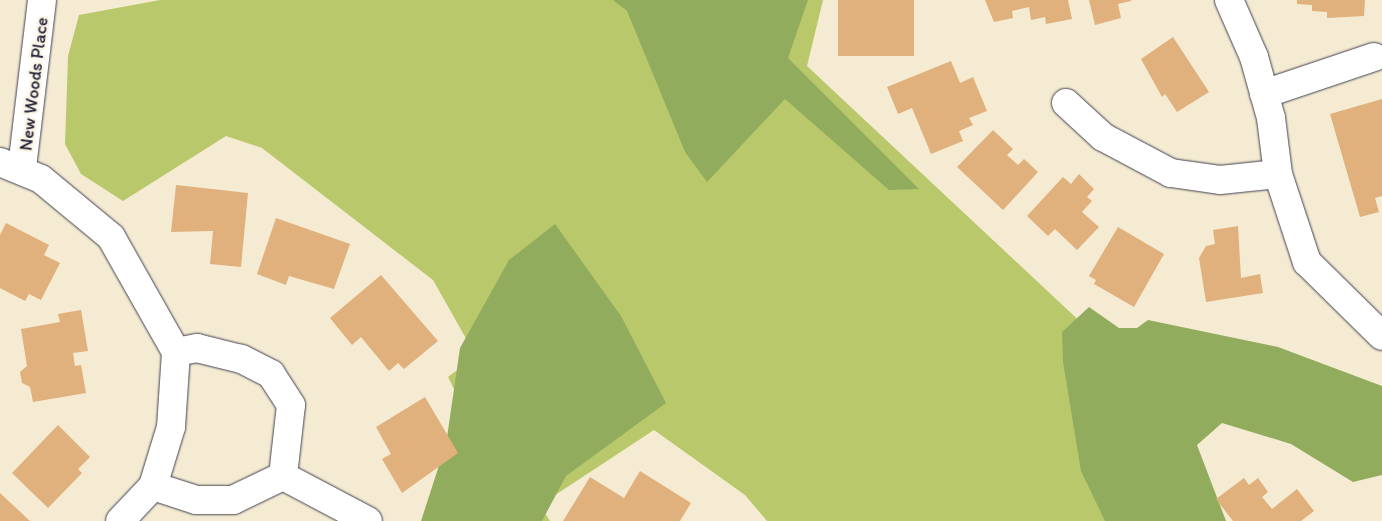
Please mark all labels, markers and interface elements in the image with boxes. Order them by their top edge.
street label: New Woods Place [15,16,53,152]

